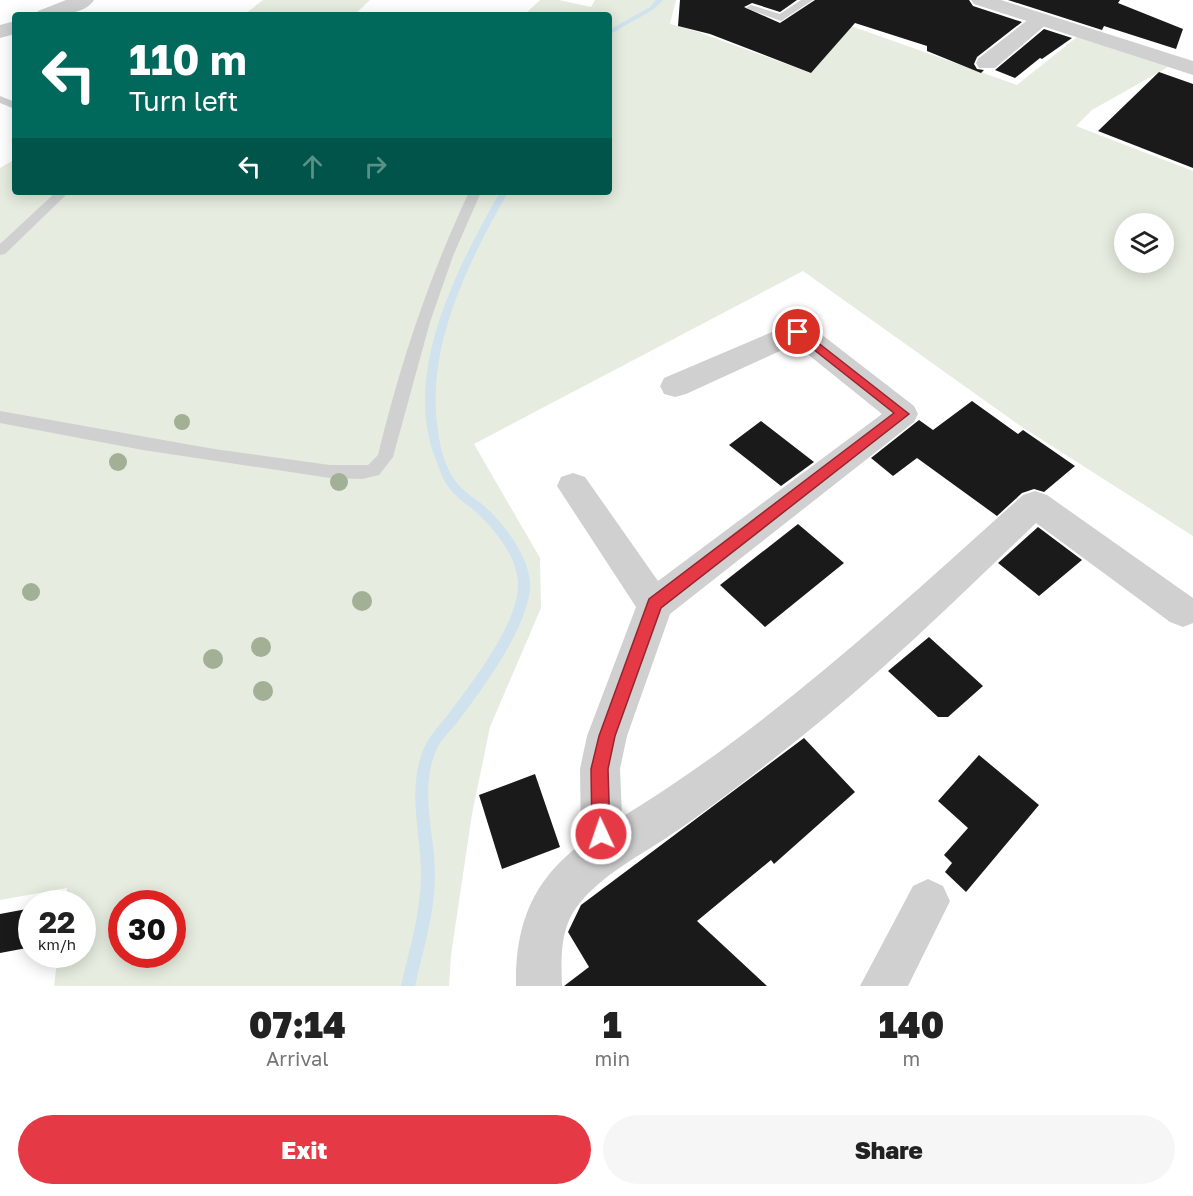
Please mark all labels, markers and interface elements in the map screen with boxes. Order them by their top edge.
text: 110 m [129,34,247,84]
icon: left [30,36,108,114]
text: Turn left [129,85,238,117]
icon: left [233,150,266,183]
icon: ahead [296,150,329,183]
icon: right [359,150,392,183]
map controls [1114,213,1174,273]
button: layers [1114,213,1174,273]
pin [772,306,823,357]
icon: arrive [781,315,814,348]
position arrow [569,802,633,866]
speed limit sign: 30 [108,890,186,968]
text: 22 [39,904,75,940]
text: km/h [38,935,76,953]
text: 07:14 [249,1003,346,1046]
text: 1 [603,1003,622,1046]
text: 140 [879,1003,944,1046]
text: Arrival [266,1046,329,1070]
text: min [595,1046,630,1070]
text: m [903,1046,920,1070]
button: Exit [18,1115,591,1184]
button: Share [603,1115,1175,1184]

